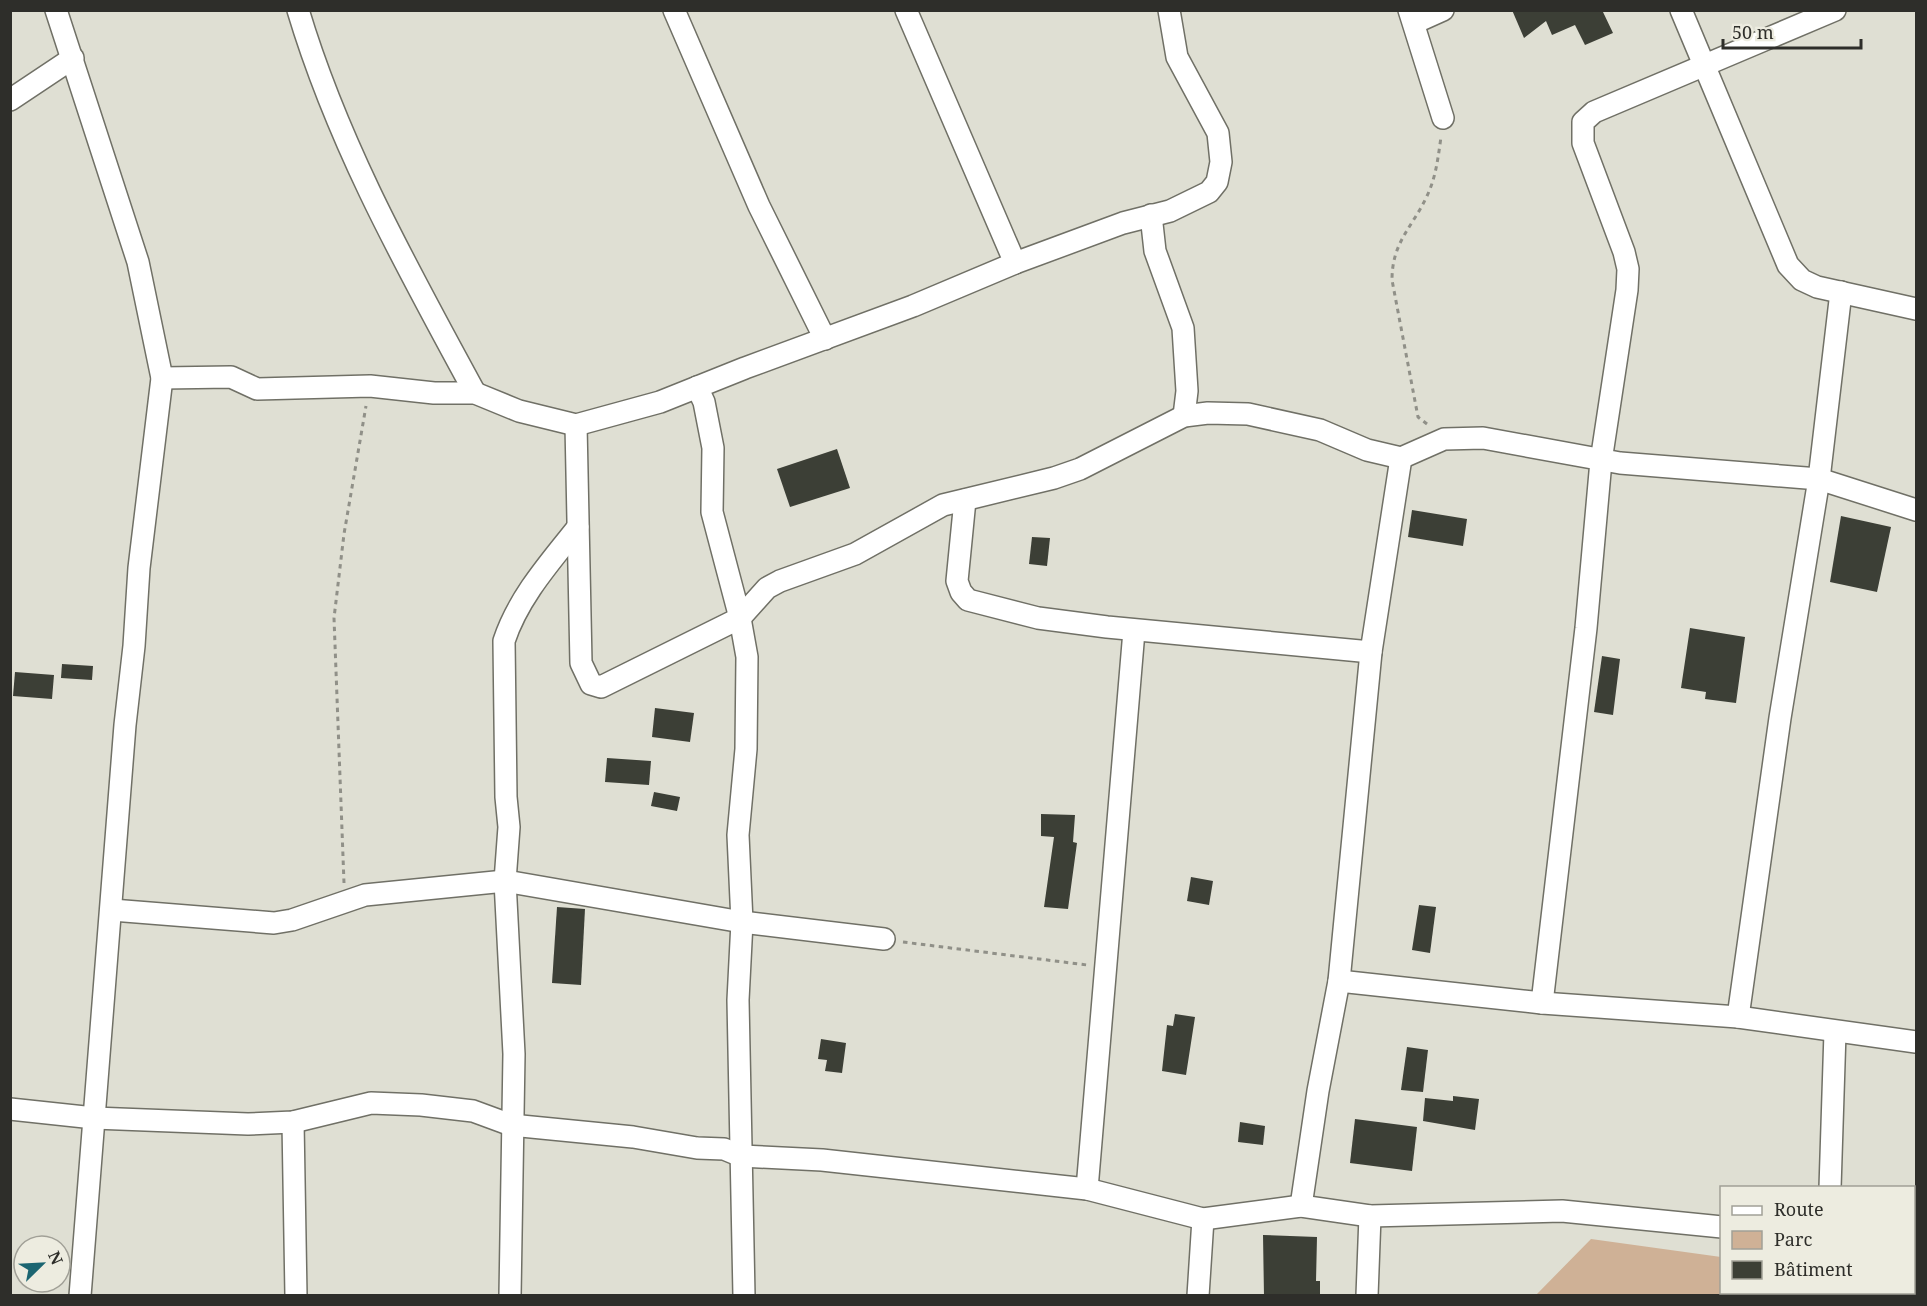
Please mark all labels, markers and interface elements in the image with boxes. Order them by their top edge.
scale bar [1723,12,1861,50]
text: 50 m [1732,20,1774,44]
legend [1720,1186,1915,1294]
text: Route [1774,1197,1824,1221]
text: Parc [1774,1227,1812,1251]
north arrow [12,1234,72,1294]
text: N [43,1248,68,1268]
text: Bâtiment [1774,1257,1853,1281]

